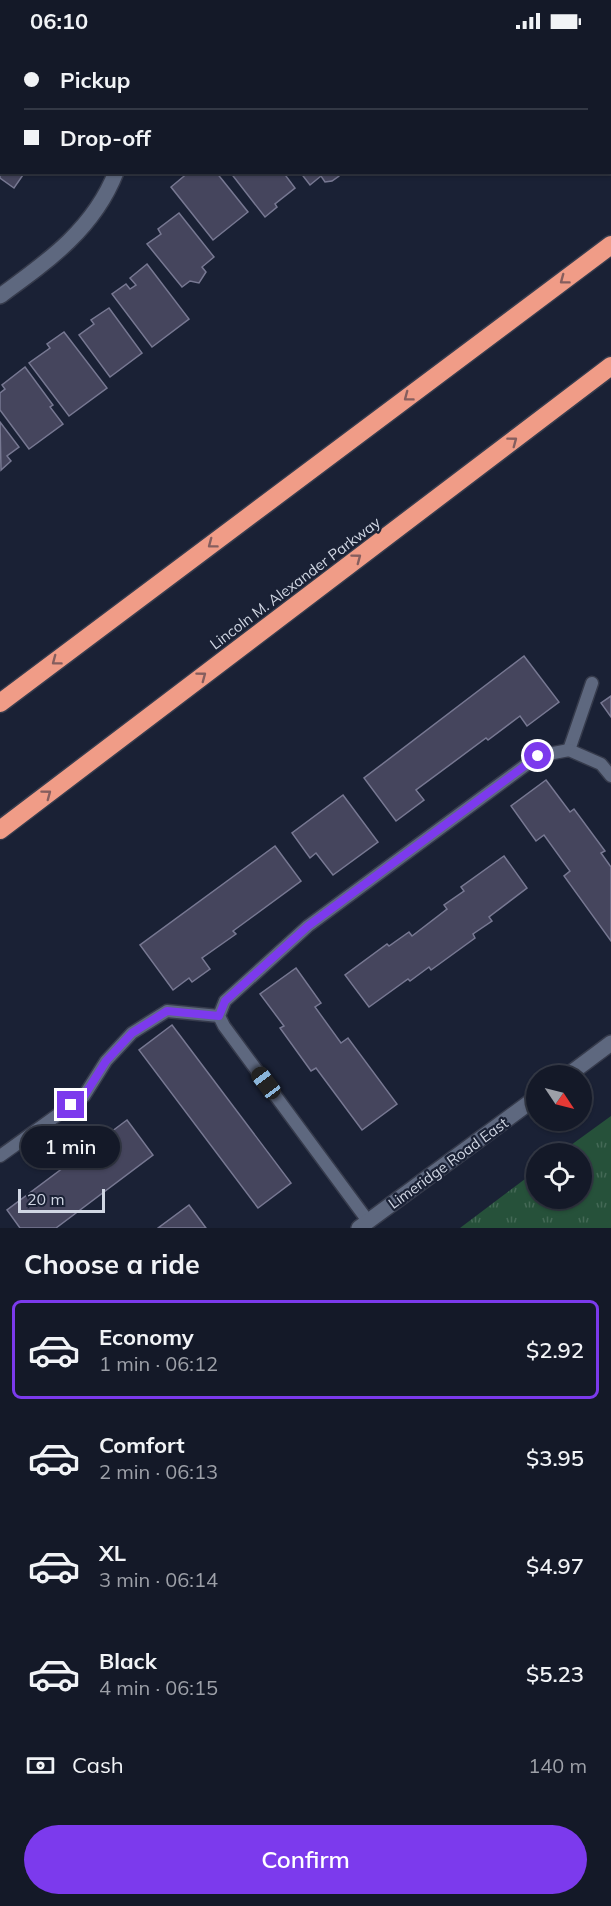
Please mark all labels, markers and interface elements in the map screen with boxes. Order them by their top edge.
text: 06:10 [30,7,88,35]
text: Pickup [60,66,130,94]
text: Drop-off [60,124,151,152]
one-way arrow [560,273,571,284]
one-way arrow [404,390,415,401]
one-way arrow [506,437,517,448]
street label: Lincoln M. Alexander Parkway [206,513,384,653]
one-way arrow [208,537,219,548]
one-way arrow [351,555,362,566]
one-way arrow [52,654,63,665]
one-way arrow [195,673,206,684]
route start [524,742,551,769]
one-way arrow [40,791,51,802]
car [248,1063,284,1103]
north arrow [526,1065,592,1131]
map controls [526,1065,592,1209]
route end [57,1091,84,1118]
street label: Limeridge Road East [384,1113,512,1213]
callout: 1 min [22,1126,121,1168]
text: 1 min [45,1134,96,1159]
button: locate [526,1143,592,1209]
scale bar [18,1186,105,1214]
text: 20 m [27,1189,64,1209]
text: Choose a ride [24,1247,200,1281]
icon: car [27,1323,81,1377]
text: Economy [99,1323,194,1351]
text: $2.92 [526,1336,584,1364]
text: 1 min · 06:12 [99,1351,218,1376]
icon: car [27,1431,81,1485]
text: Comfort [99,1431,185,1459]
text: $3.95 [526,1444,584,1472]
text: 2 min · 06:13 [99,1459,218,1484]
icon: car [27,1539,81,1593]
text: XL [99,1539,126,1567]
text: $4.97 [526,1552,584,1580]
text: 3 min · 06:14 [99,1567,218,1592]
icon: car [27,1647,81,1701]
text: Black [99,1647,157,1675]
text: $5.23 [526,1660,584,1688]
text: 4 min · 06:15 [99,1675,218,1700]
icon: cash [24,1749,57,1782]
text: Cash [72,1751,124,1779]
text: 140 m [528,1753,587,1778]
button: Confirm [24,1825,587,1894]

